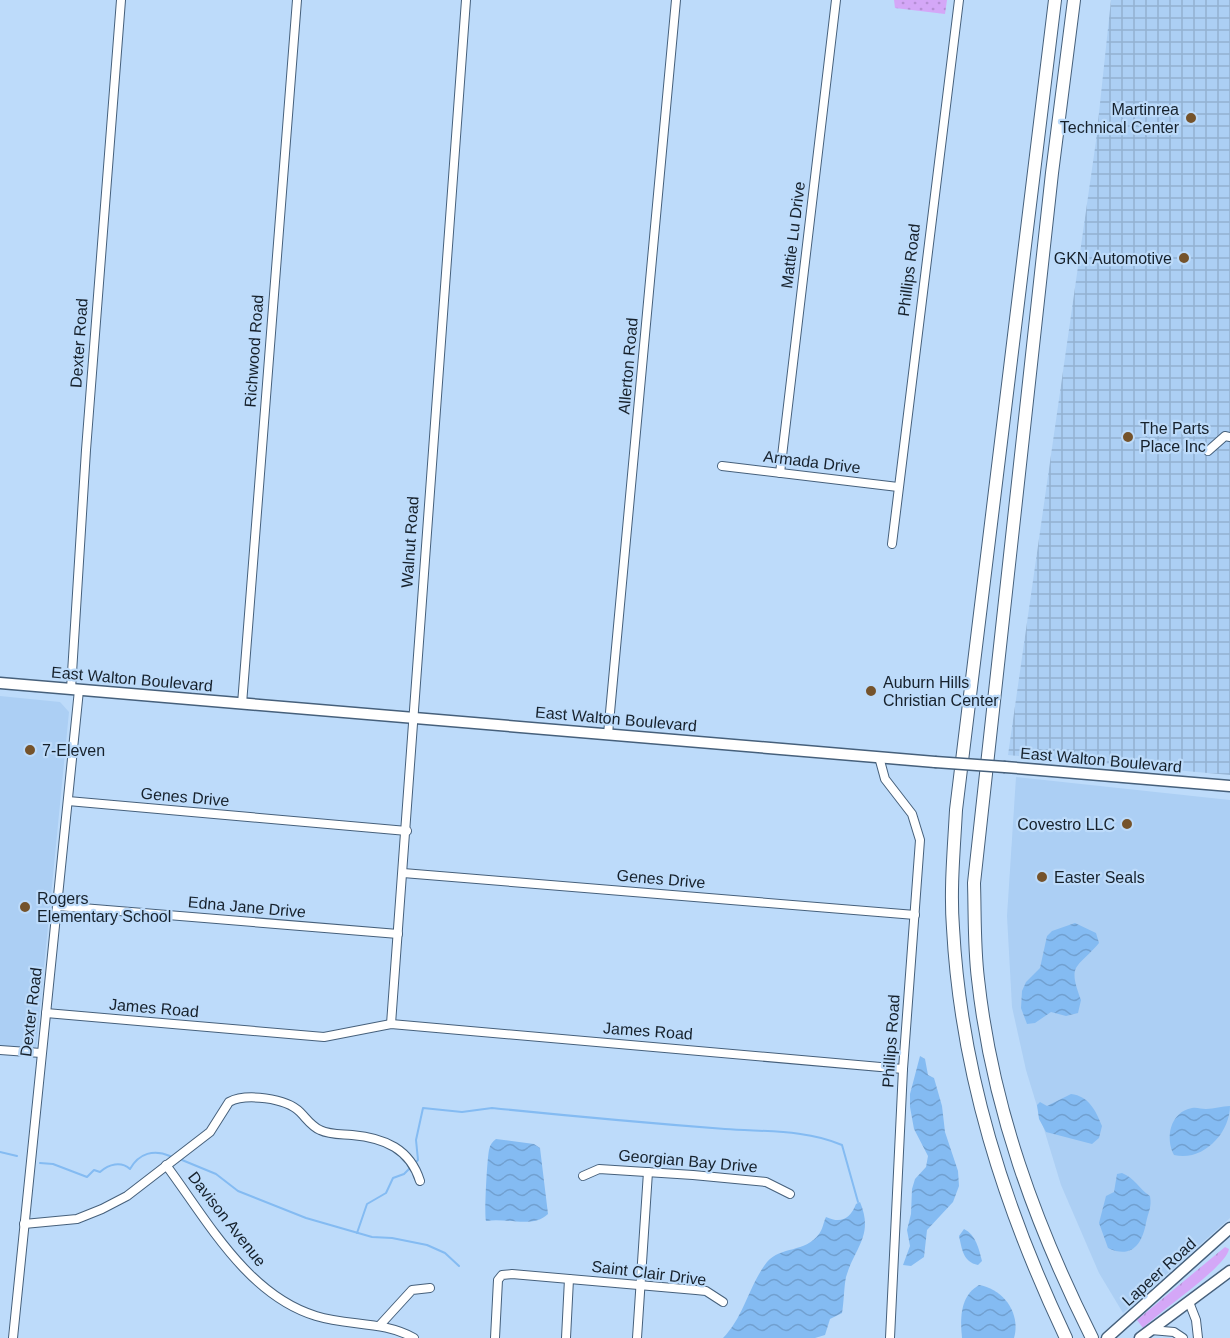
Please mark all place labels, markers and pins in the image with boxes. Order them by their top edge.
place label: Martinrea Technical Center [1060,101,1180,136]
marker: Martinrea Technical Center [1184,111,1198,125]
place label: GKN Automotive [1054,250,1172,267]
marker: GKN Automotive [1177,251,1191,265]
place label: The Parts Place Inc [1140,420,1209,455]
marker: The Parts Place Inc [1121,430,1135,444]
place label: Auburn Hills Christian Center [883,674,999,709]
marker: Auburn Hills Christian Center [864,684,878,698]
place label: 7-Eleven [42,742,105,759]
marker: 7-Eleven [23,743,37,757]
place label: Covestro LLC [1017,816,1115,833]
marker: Covestro LLC [1120,817,1134,831]
place label: Easter Seals [1054,869,1145,886]
marker: Easter Seals [1035,870,1049,884]
place label: Rogers Elementary School [37,890,171,925]
marker: Rogers Elementary School [18,900,32,914]

